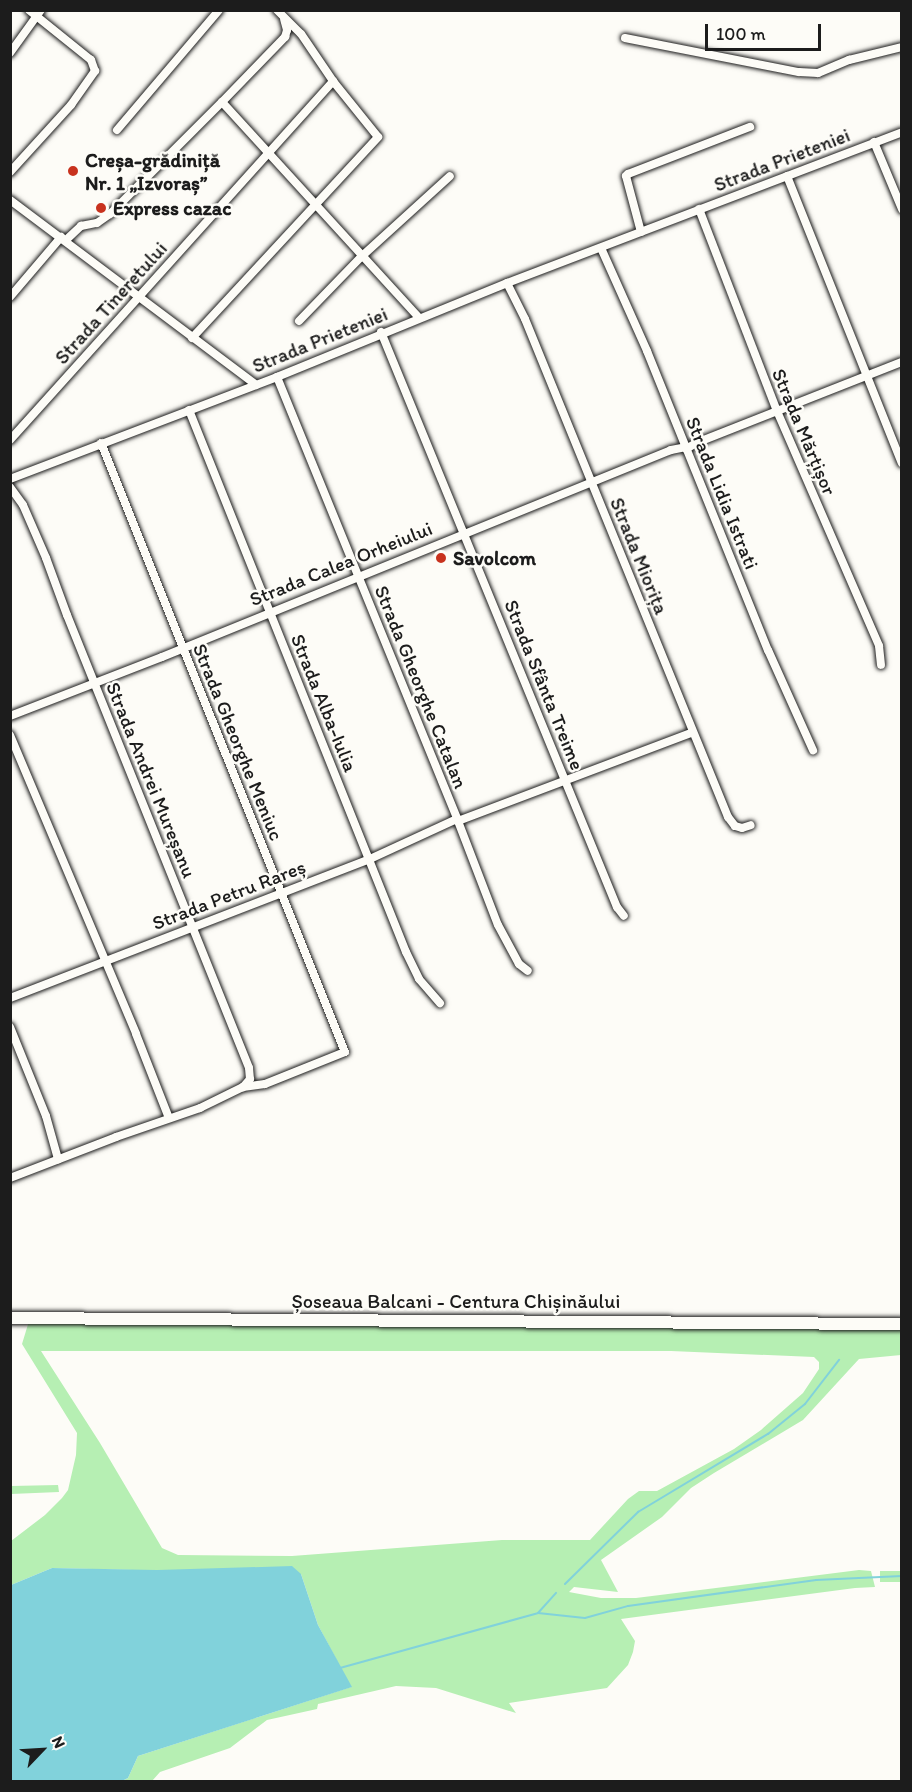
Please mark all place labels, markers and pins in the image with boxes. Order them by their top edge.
place label: Creșa-grădiniță Nr. 1 „Izvoraș” [85,148,220,195]
marker: Creșa-grădiniță Nr. 1 „Izvoraș” [66,164,80,178]
place label: Express cazac [113,196,231,220]
marker: Express cazac [94,201,108,215]
place label: Savolcom [453,546,536,570]
marker: Savolcom [434,551,448,565]

